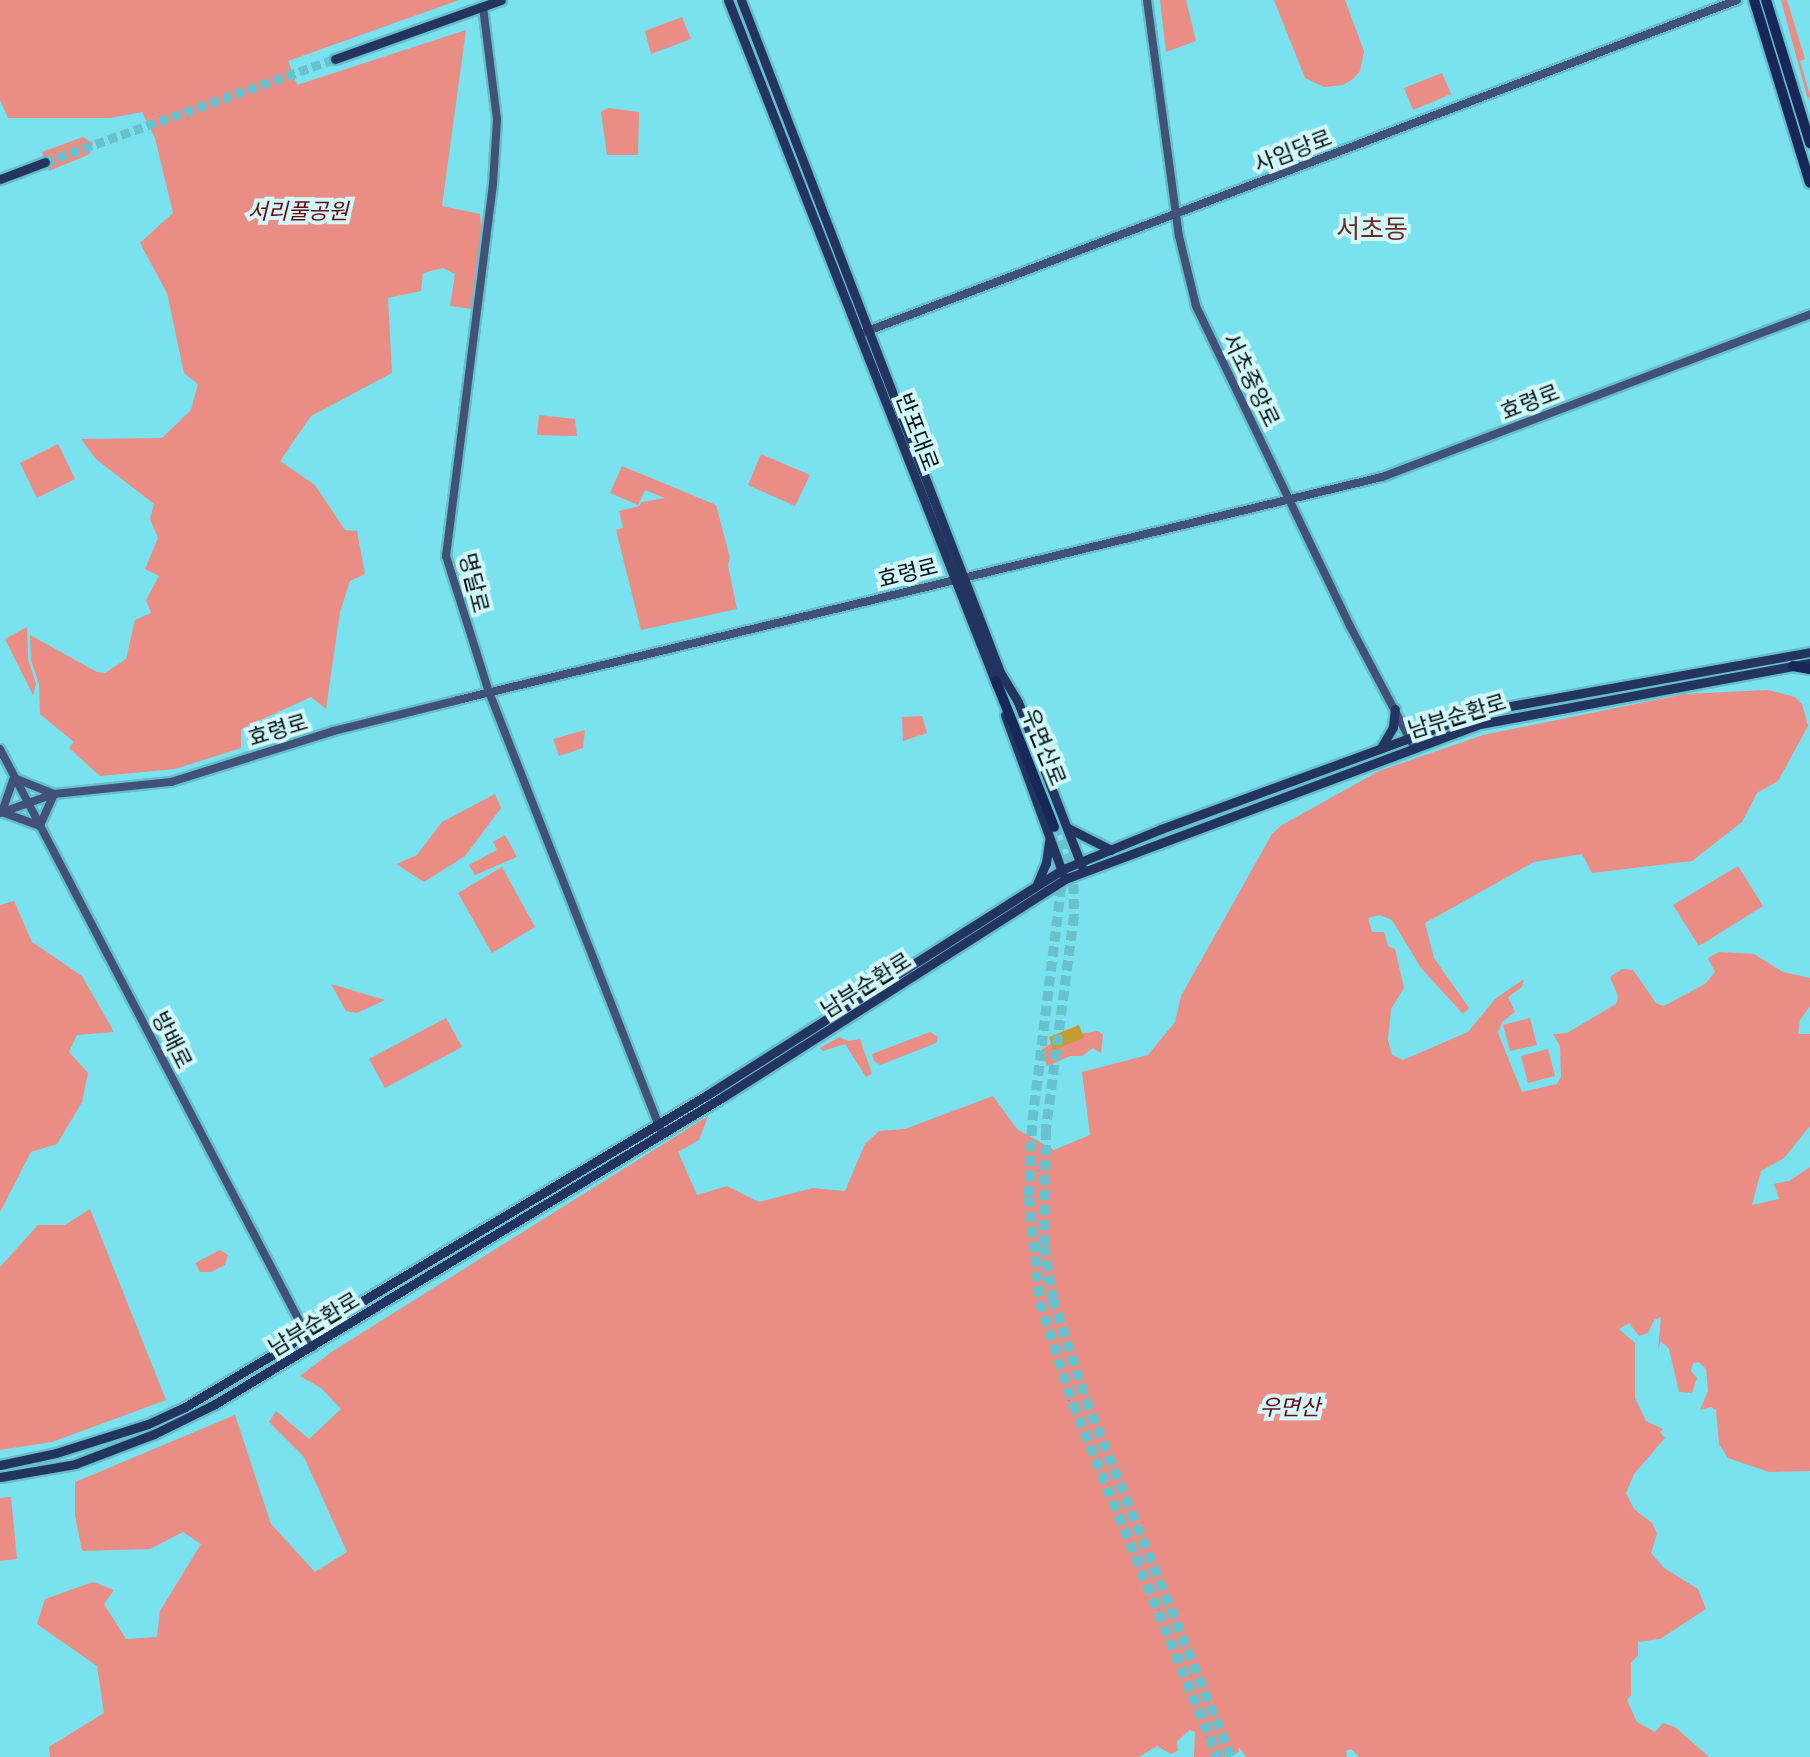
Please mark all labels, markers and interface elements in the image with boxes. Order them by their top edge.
street label: 사임당로 [1250,124,1336,178]
park label: 서리풀공원 [247,199,349,225]
district label: 서초동 [1336,214,1408,246]
street label: 서초중앙로 [1217,329,1285,431]
street label: 효령로 [1497,379,1563,425]
street label: 반포대로 [890,389,944,475]
street label: 명달로 [454,550,494,616]
street label: 효령로 [875,553,941,593]
street label: 남부순환로 [1405,689,1509,743]
street label: 우면산로 [1017,705,1071,789]
street label: 효령로 [245,709,311,751]
street label: 남부순환로 [816,947,916,1023]
street label: 방배로 [146,1007,198,1073]
street label: 남부순환로 [264,1287,364,1361]
park label: 우면산 [1260,1395,1320,1421]

